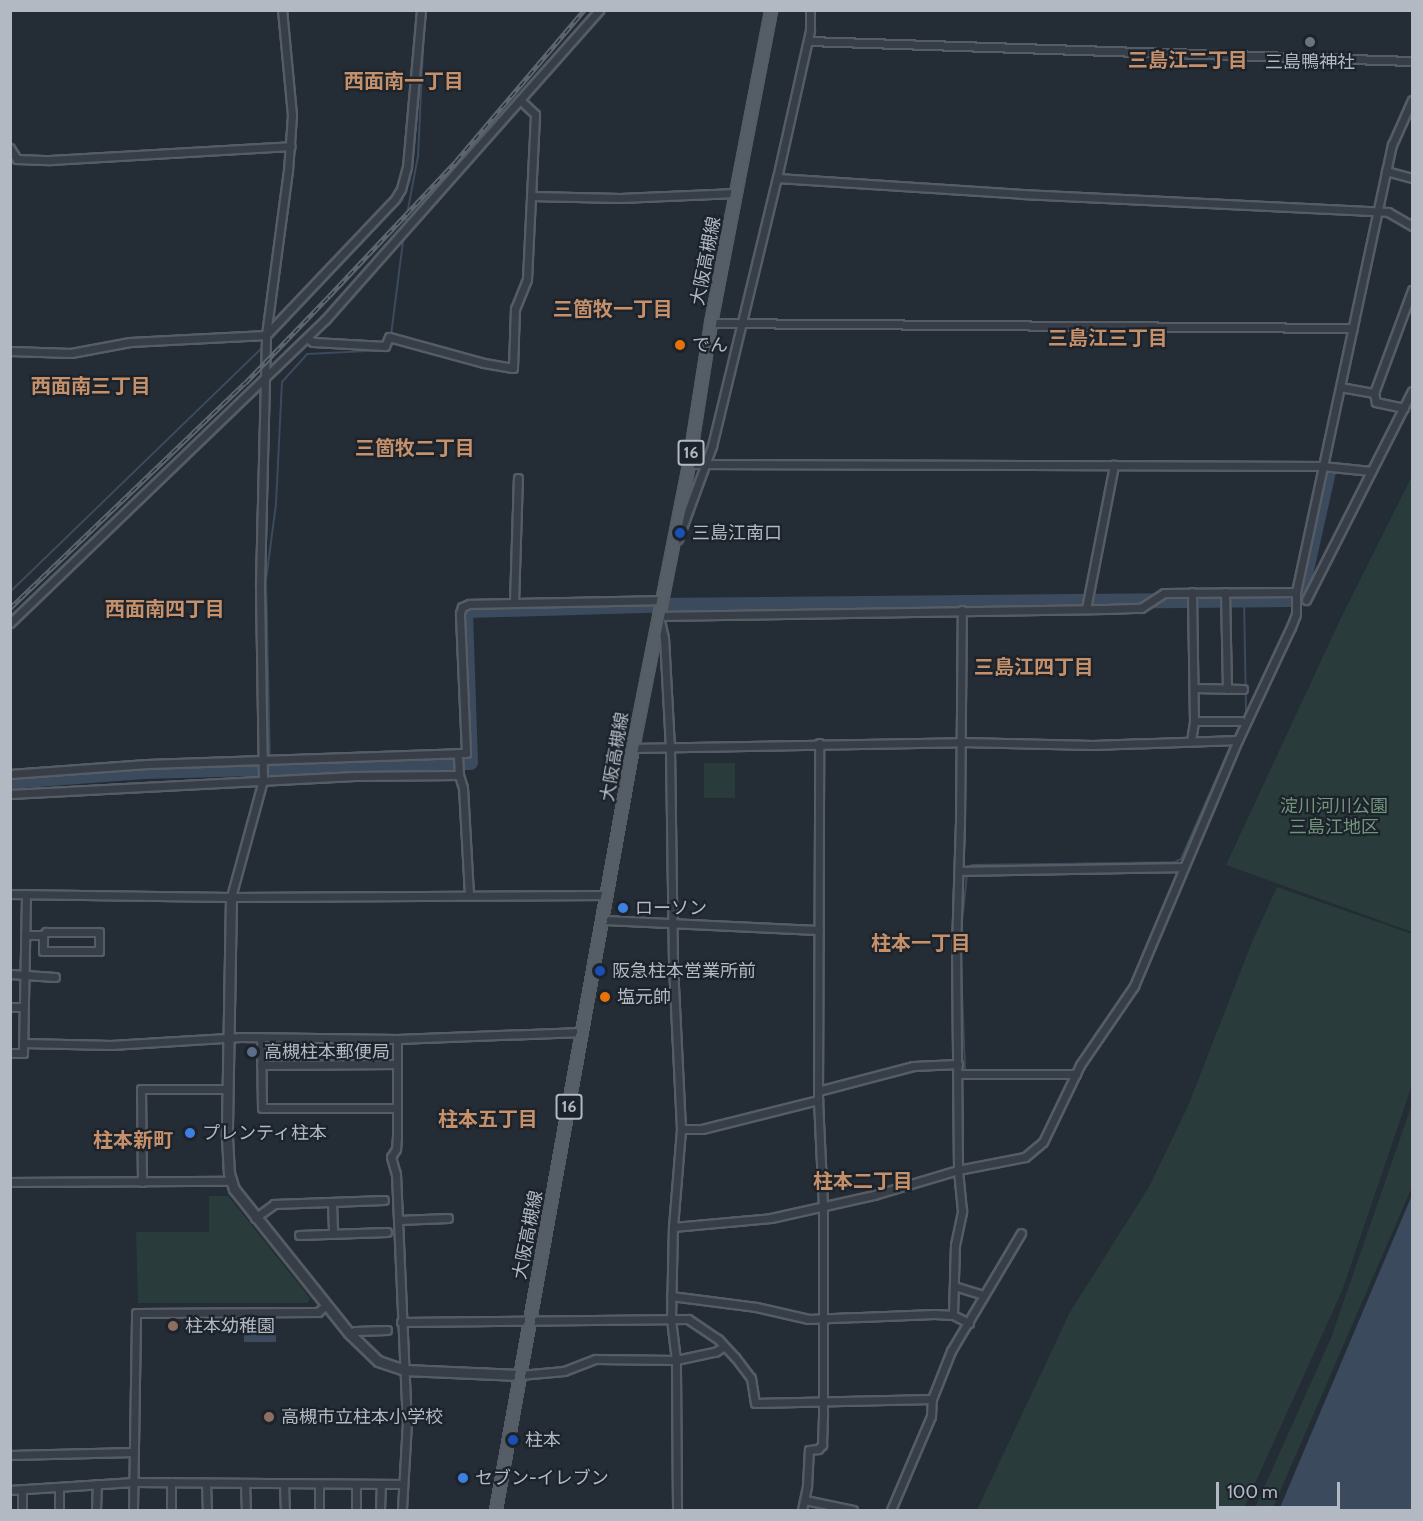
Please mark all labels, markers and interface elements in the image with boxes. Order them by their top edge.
marker: 三島鴨神社 [1303,35,1317,49]
district label: 三島江二丁目 [1128,48,1248,72]
place label: 三島鴨神社 [1265,51,1355,73]
district label: 西面南一丁目 [344,69,464,93]
street label: 大阪高槻線 [687,215,725,307]
district label: 三箇牧一丁目 [553,297,673,321]
district label: 三島江三丁目 [1048,326,1168,350]
place label: でん [692,334,728,356]
marker: でん [673,338,687,352]
district label: 西面南三丁目 [31,374,151,398]
district label: 三箇牧二丁目 [355,436,475,460]
road number: 16 [678,440,704,466]
place label: 三島江南口 [692,522,782,544]
marker: 三島江南口 [673,526,687,540]
district label: 西面南四丁目 [105,597,225,621]
district label: 三島江四丁目 [974,655,1094,679]
street label: 大阪高槻線 [597,711,633,803]
park label: 淀川河川公園 三島江地区 [1280,796,1388,838]
place label: ローソン [635,897,707,919]
marker: ローソン [616,901,630,915]
district label: 柱本一丁目 [871,931,971,955]
place label: 阪急柱本営業所前 [612,960,756,982]
marker: 阪急柱本営業所前 [593,964,607,978]
place label: 塩元帥 [617,986,671,1008]
marker: 塩元帥 [598,990,612,1004]
place label: 高槻柱本郵便局 [264,1041,390,1063]
marker: 高槻柱本郵便局 [245,1045,259,1059]
road number: 16 [556,1094,582,1120]
district label: 柱本五丁目 [438,1107,538,1131]
place label: プレンティ柱本 [202,1122,328,1144]
marker: プレンティ柱本 [183,1126,197,1140]
district label: 柱本新町 [93,1128,173,1152]
district label: 柱本二丁目 [813,1169,913,1193]
street label: 大阪高槻線 [509,1189,547,1281]
place label: 柱本幼稚園 [185,1315,275,1337]
marker: 柱本幼稚園 [166,1319,180,1333]
place label: 高槻市立柱本小学校 [281,1406,443,1428]
marker: 高槻市立柱本小学校 [262,1410,276,1424]
place label: 柱本 [525,1429,561,1451]
marker: 柱本 [506,1433,520,1447]
place label: セブン-イレブン [475,1467,609,1489]
scale bar [1219,1470,1344,1508]
marker: セブン-イレブン [456,1471,470,1485]
text: 100 m [1227,1481,1278,1503]

